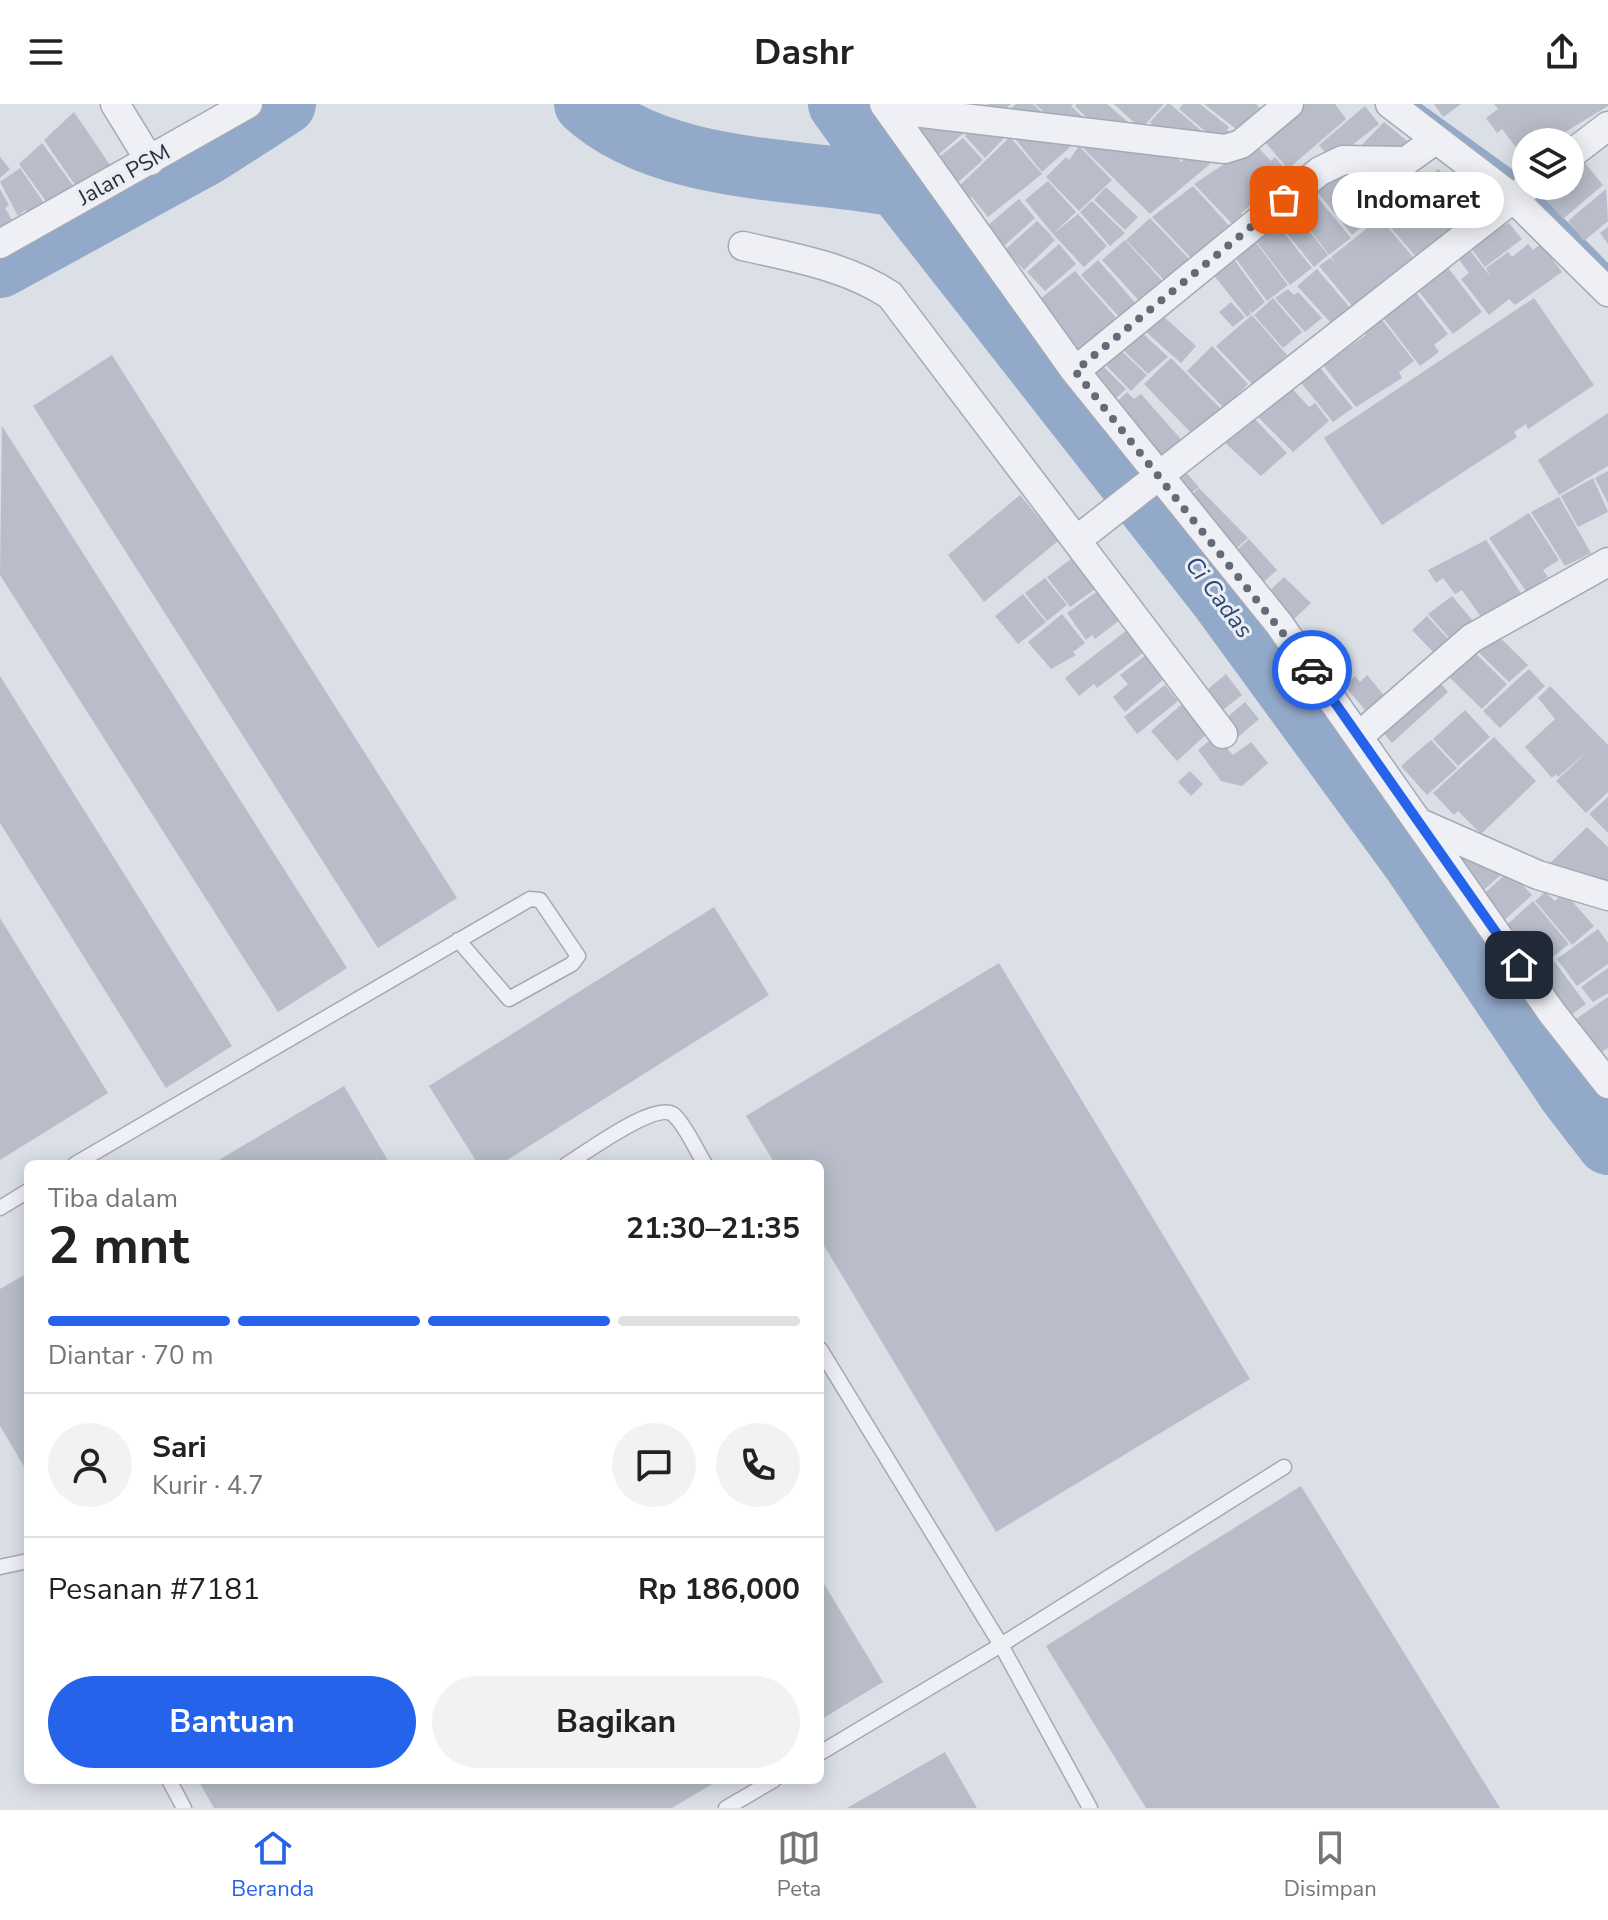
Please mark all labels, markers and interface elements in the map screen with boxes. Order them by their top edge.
text: Dashr [754,28,854,77]
icon: menu [24,30,68,74]
icon: share [1540,30,1584,74]
map controls [1512,128,1584,200]
button: layers [1512,128,1584,200]
street label: Jalan PSM [72,137,176,213]
pin [1250,166,1318,234]
callout: Indomaret [1332,172,1504,228]
icon: bag [1262,178,1306,222]
text: Indomaret [1356,182,1480,217]
water label: Ci Cadas [1178,550,1260,644]
courier [1272,630,1352,710]
icon: car [1290,648,1334,692]
pin [1485,931,1553,999]
icon: home [1497,943,1541,987]
text: Tiba dalam [48,1181,178,1216]
text: 21:30–21:35 [626,1208,800,1249]
text: 2 mnt [48,1210,189,1281]
text: Diantar · 70 m [48,1338,214,1373]
button: person [48,1423,132,1507]
button: chat [612,1423,696,1507]
button: phone [716,1423,800,1507]
text: Sari [152,1427,207,1468]
text: Kurir · 4.7 [152,1468,264,1503]
text: Pesanan #7181 [48,1569,260,1610]
text: Rp 186,000 [638,1569,800,1610]
button: Bantuan [48,1676,416,1768]
button: Bagikan [432,1676,800,1768]
tab: Beranda [231,1826,314,1904]
tab: Peta [777,1826,821,1904]
tab: Disimpan [1284,1826,1377,1904]

